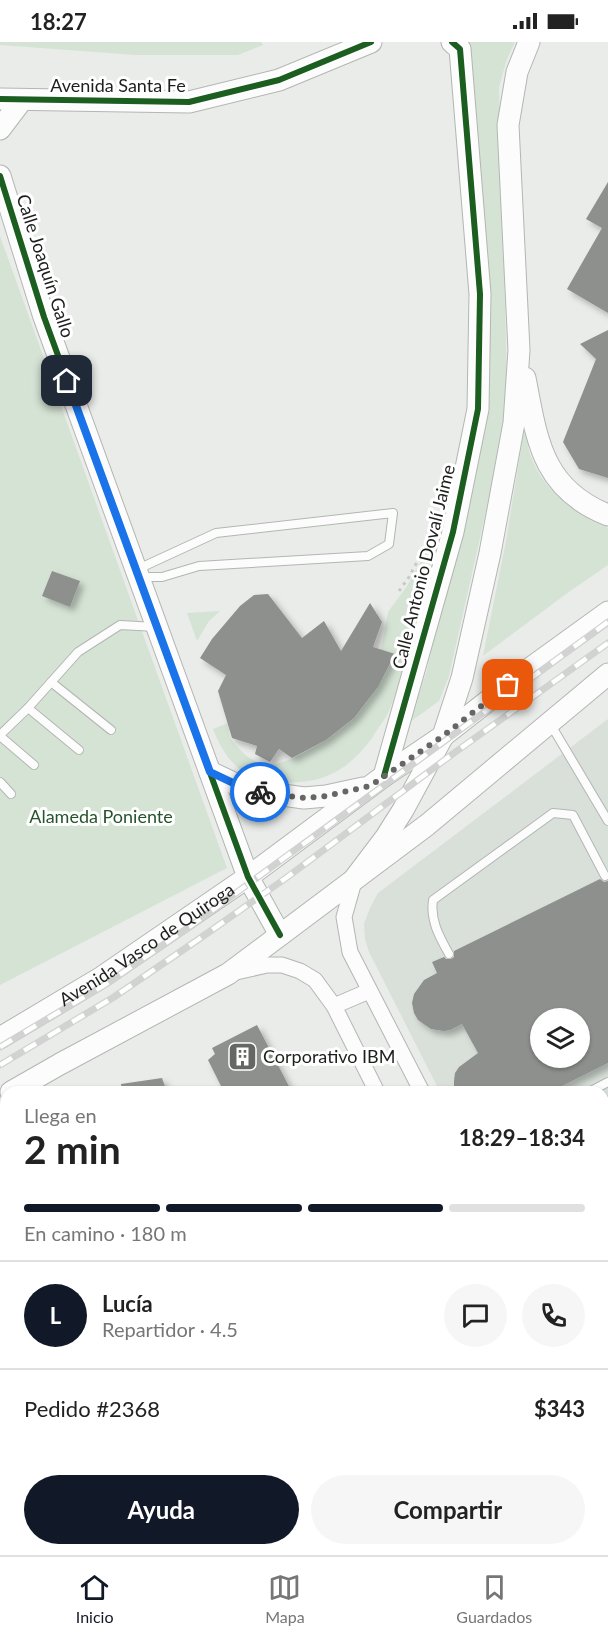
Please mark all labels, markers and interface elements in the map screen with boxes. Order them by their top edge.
text: 18:27 [30,8,87,35]
street label: Avenida Santa Fe [50,74,186,96]
street label: Calle Joaquín Gallo [12,191,79,340]
pin [41,355,92,406]
icon: home [50,364,83,397]
street label: Calle Antonio Dovalí Jaime [387,462,459,671]
pin [482,659,533,710]
icon: bag [491,668,524,701]
courier [230,762,290,822]
icon: bike [244,776,277,809]
park label: Alameda Poniente [29,805,173,827]
street label: Avenida Vasco de Quiroga [55,878,238,1010]
map controls [530,1008,590,1068]
button: layers [530,1008,590,1068]
building icon: Corporativo IBM [226,1041,258,1073]
place label: Corporativo IBM [263,1045,395,1067]
text: Llega en [24,1103,97,1127]
text: 18:29–18:34 [459,1124,585,1151]
text: 2 min [24,1126,121,1172]
text: En camino · 180 m [24,1221,187,1245]
button: chat [444,1284,507,1347]
button: phone [522,1284,585,1347]
text: Lucía [102,1290,153,1317]
text: L [50,1302,61,1329]
text: Repartidor · 4.5 [102,1317,238,1341]
text: Pedido #2368 [24,1395,160,1422]
text: $343 [534,1395,585,1422]
button: Ayuda [24,1475,299,1544]
button: Compartir [311,1475,585,1544]
tab: Inicio [76,1571,114,1626]
tab: Mapa [265,1571,305,1626]
tab: Guardados [456,1571,532,1626]

